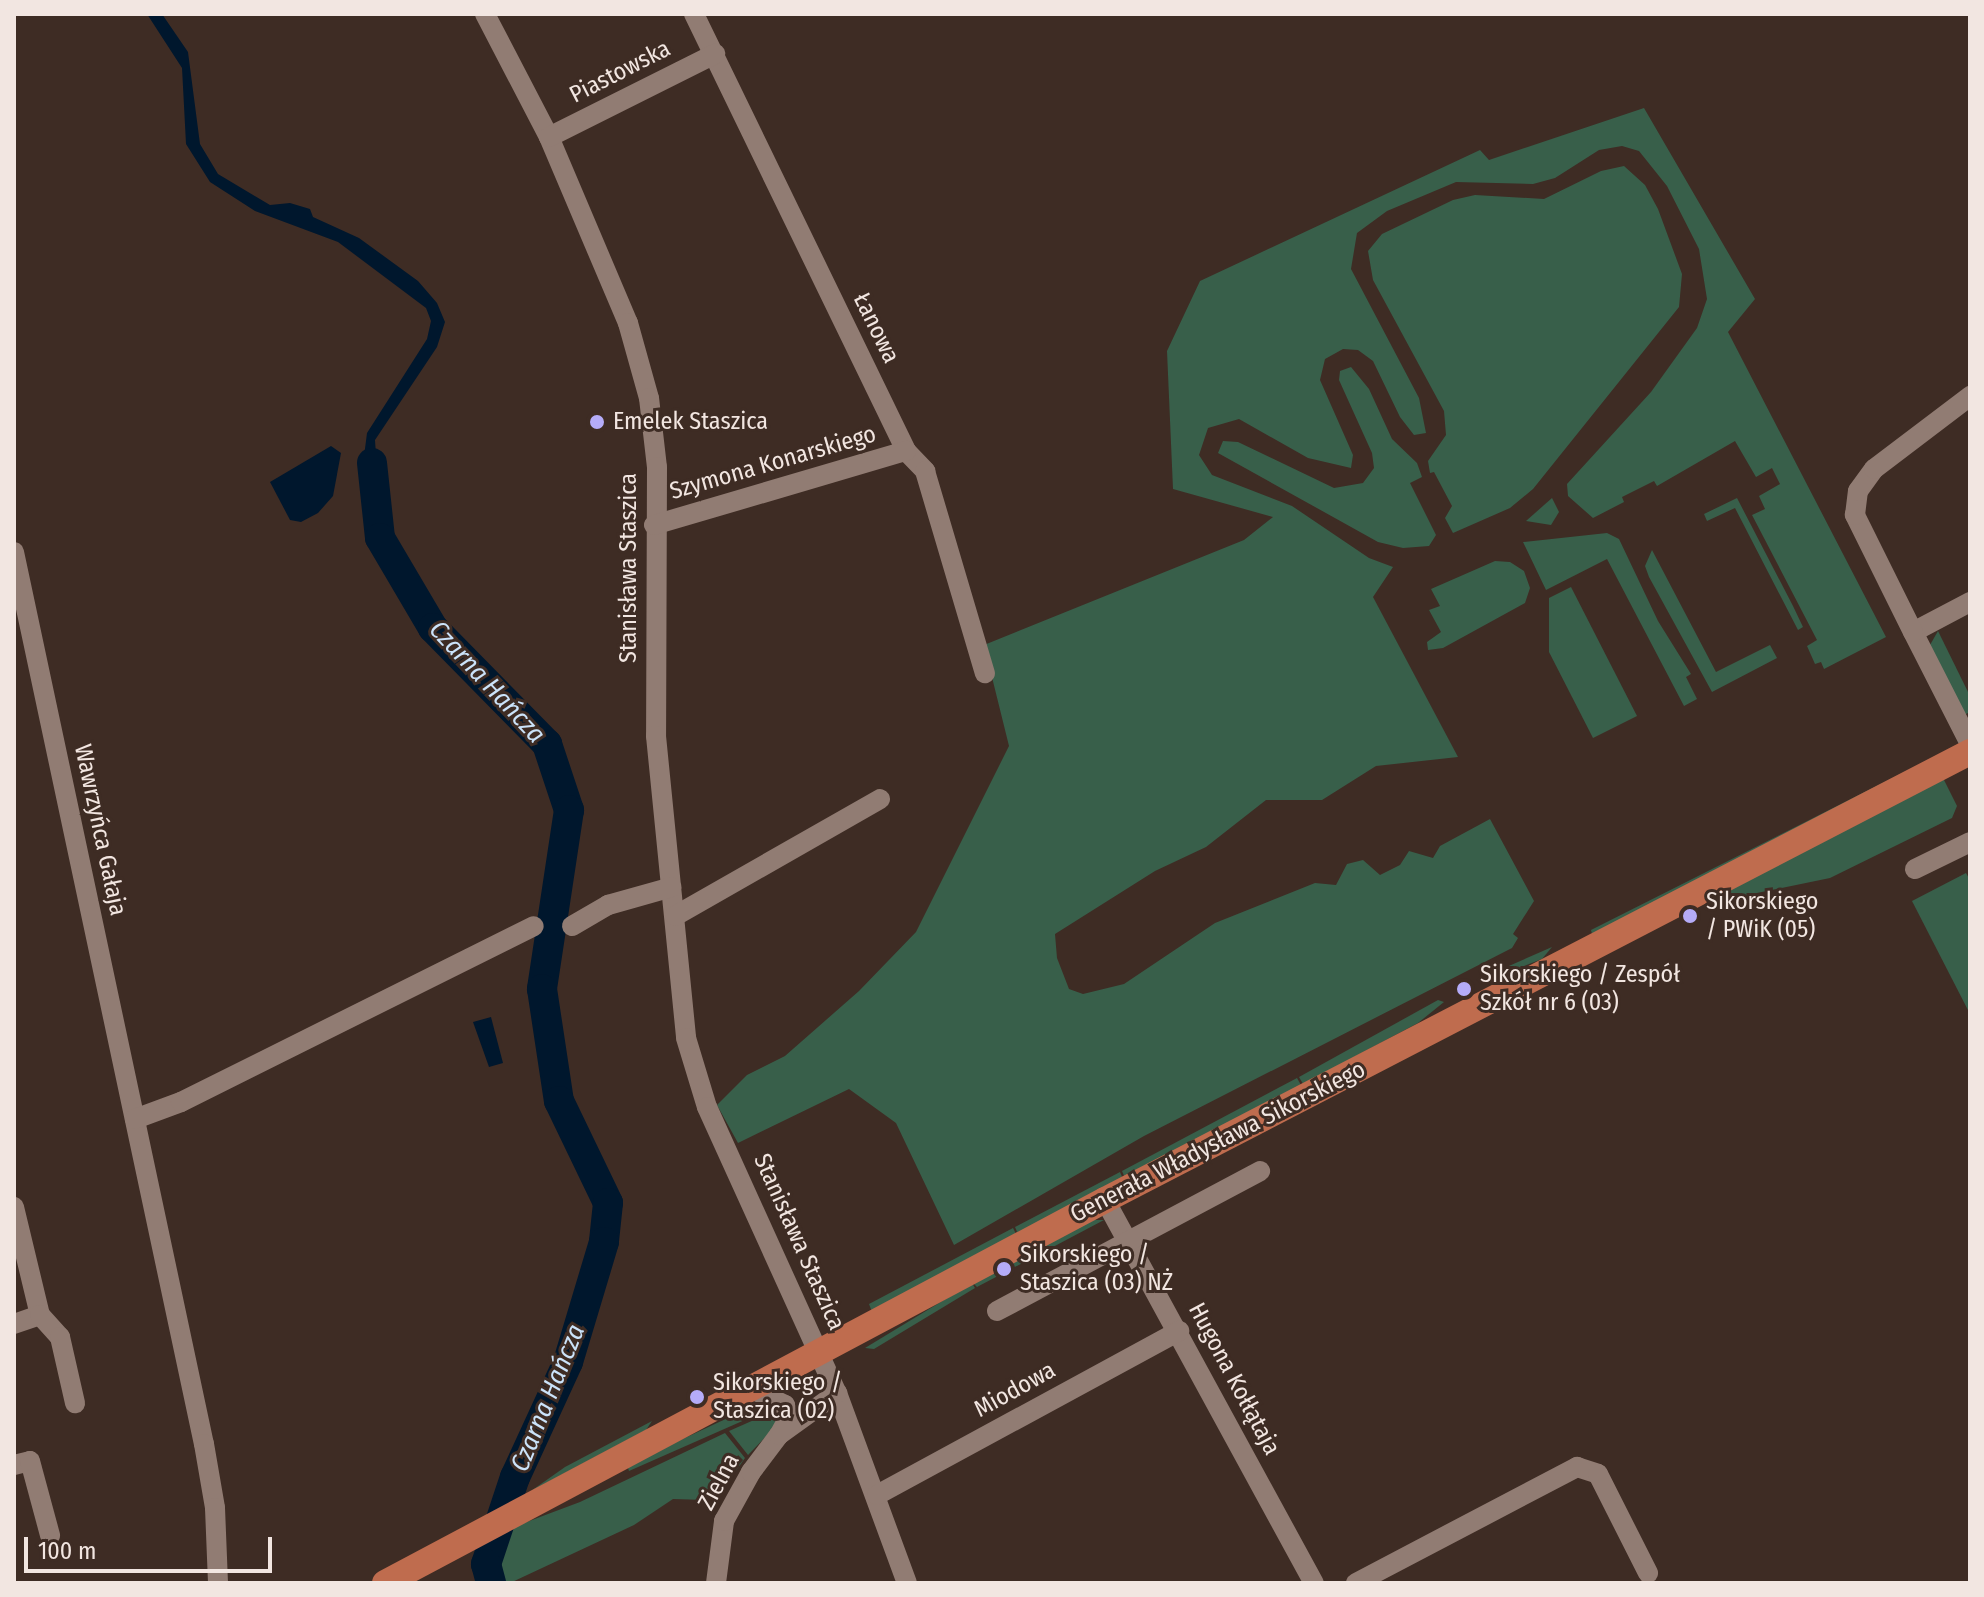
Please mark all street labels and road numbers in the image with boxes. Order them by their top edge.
street label: Piastowska [565,34,675,110]
street label: Łanowa [847,288,905,368]
street label: Szymona Konarskiego [667,420,879,506]
street label: Stanisława Staszica [615,473,643,663]
street label: Wawrzyńca Gałaja [68,742,132,918]
street label: Generała Władysława Sikorskiego [1066,1055,1370,1229]
street label: Stanisława Staszica [747,1149,851,1335]
street label: Hugona Kołłątaja [1182,1298,1286,1460]
street label: Miodowa [969,1356,1061,1424]
street label: Zielna [692,1449,746,1515]

